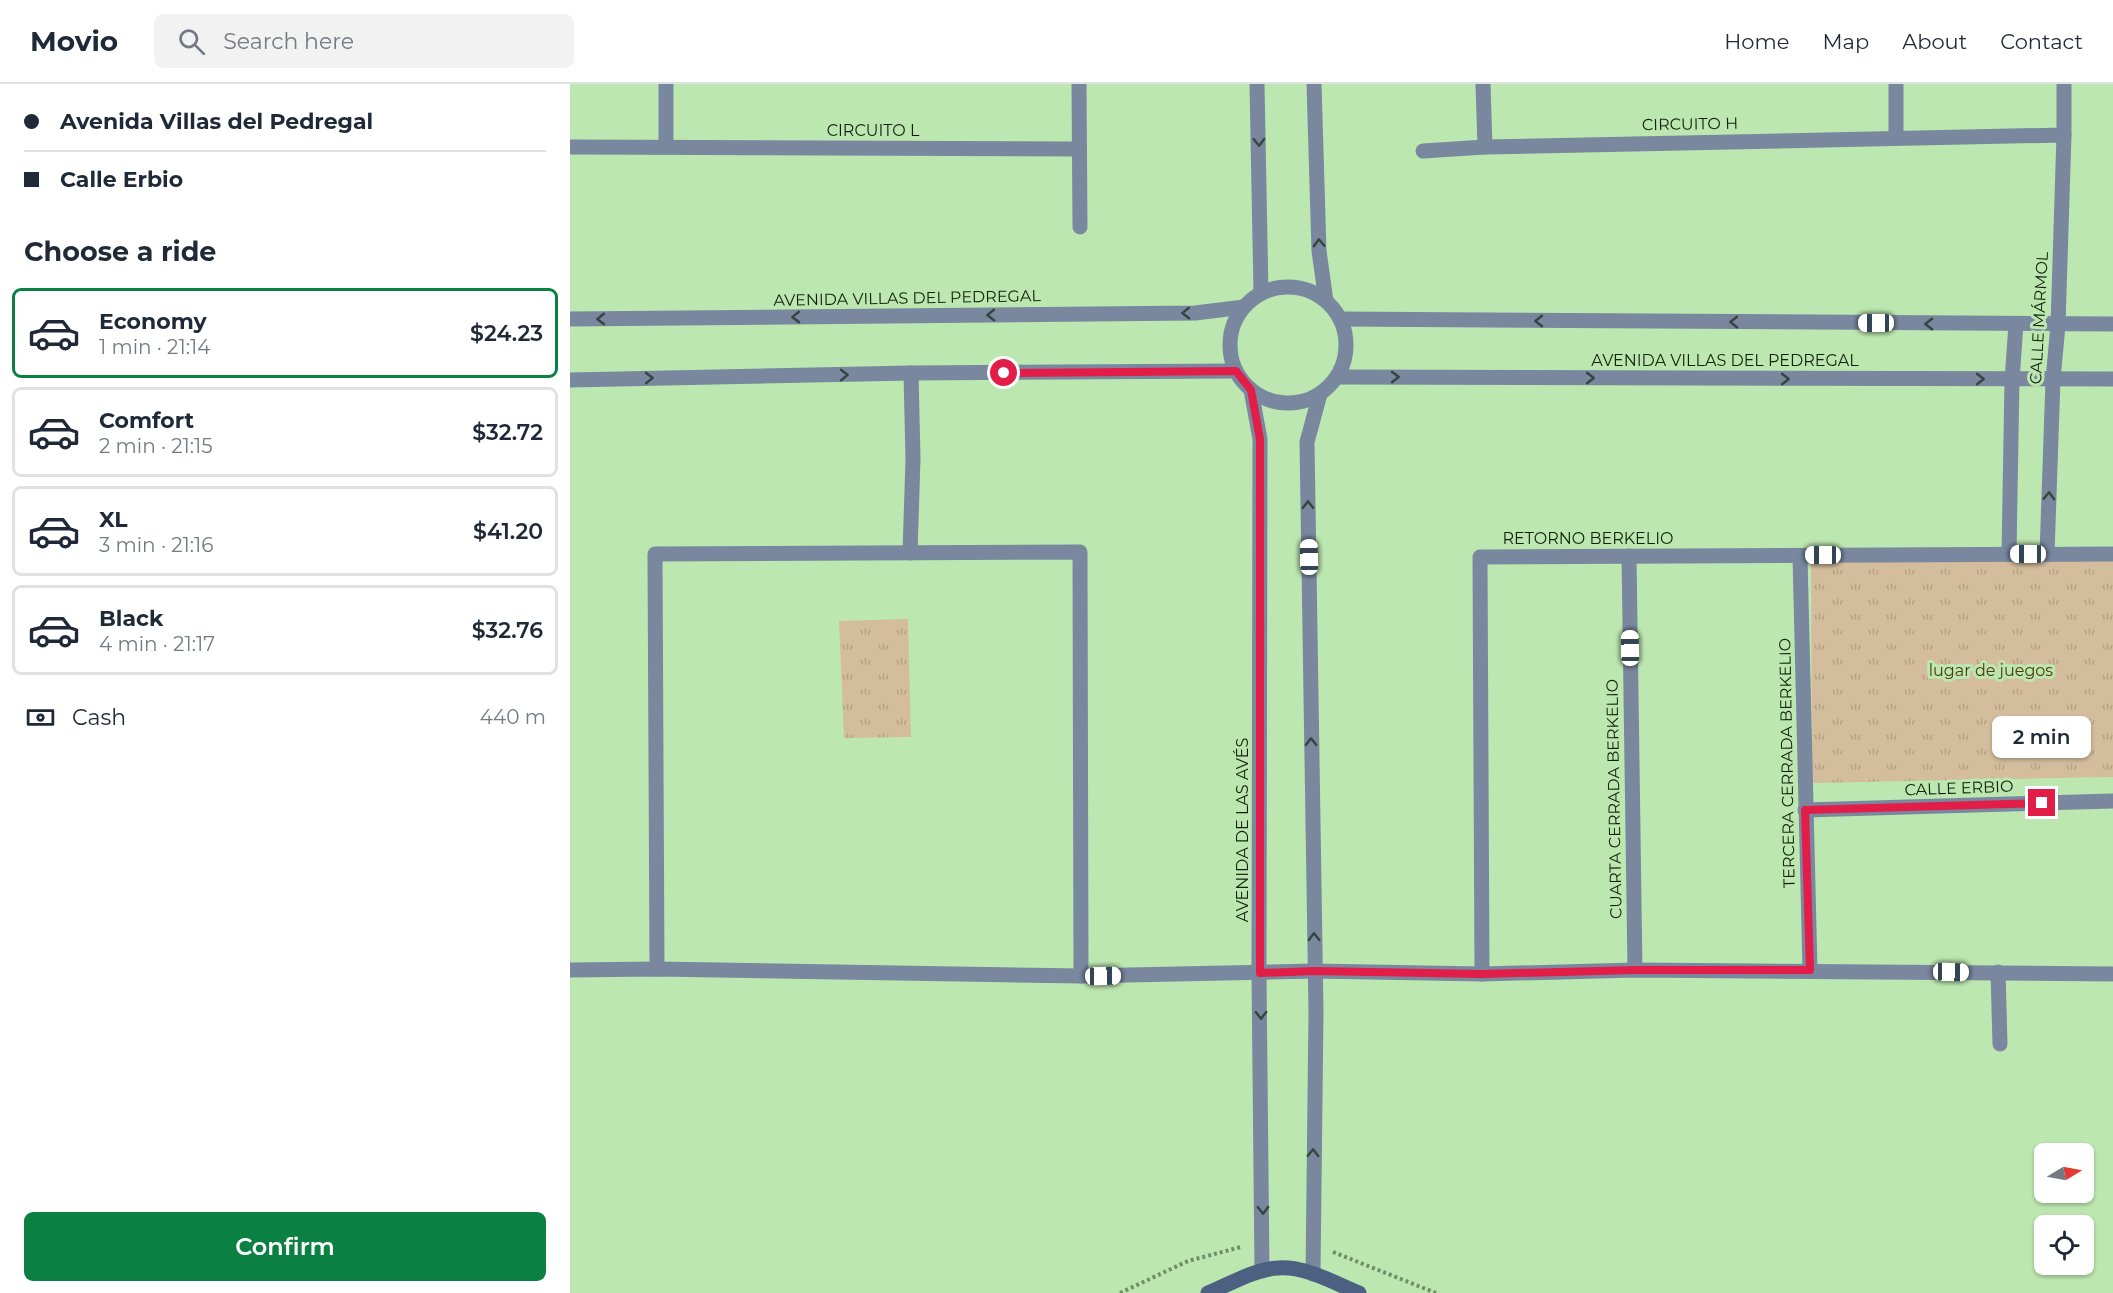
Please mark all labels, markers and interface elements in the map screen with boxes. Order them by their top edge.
search box [154,14,574,68]
text: Movio [30,24,118,58]
icon: search [175,25,208,58]
text: Search here [223,28,354,55]
text: Home [1724,29,1789,54]
text: Map [1822,29,1869,54]
text: About [1902,29,1967,54]
text: Contact [2000,29,2083,54]
text: Avenida Villas del Pedregal [60,108,373,135]
street label: CIRCUITO H [1642,114,1738,134]
street label: CIRCUITO L [827,121,920,140]
one-way arrow [1252,138,1265,147]
text: Calle Erbio [60,166,183,193]
text: Choose a ride [24,235,216,268]
one-way arrow [1312,238,1325,247]
street label: CALLE MÁRMOL [2026,251,2052,385]
street label: AVENIDA VILLAS DEL PEDREGAL [773,286,1041,310]
icon: car [27,306,81,360]
one-way arrow [1181,307,1190,320]
text: Economy [99,308,207,335]
one-way arrow [986,309,995,321]
one-way arrow [791,311,800,323]
one-way arrow [596,313,605,325]
car [1858,314,1894,332]
one-way arrow [1534,315,1543,327]
one-way arrow [1729,316,1738,328]
one-way arrow [1924,318,1933,330]
text: $24.23 [470,320,543,347]
text: 1 min · 21:14 [99,335,210,359]
street label: AVENIDA VILLAS DEL PEDREGAL [1591,351,1859,370]
route start [990,359,1017,386]
one-way arrow [840,368,849,381]
one-way arrow [1391,371,1400,383]
one-way arrow [645,372,654,384]
one-way arrow [1586,372,1595,384]
one-way arrow [1781,373,1790,385]
one-way arrow [1976,373,1985,385]
icon: car [27,405,81,459]
text: Comfort [99,407,194,434]
text: $32.72 [472,419,543,446]
text: 2 min · 21:15 [99,434,213,458]
one-way arrow [2043,491,2055,500]
one-way arrow [1302,500,1314,509]
icon: car [27,504,81,558]
text: XL [99,506,128,533]
text: $41.20 [473,518,543,545]
street label: RETORNO BERKELIO [1502,529,1674,548]
text: 3 min · 21:16 [99,533,213,557]
car [1300,539,1318,575]
car [2010,545,2046,563]
car [1805,546,1841,564]
icon: car [27,603,81,657]
text: Black [99,605,163,632]
text: $32.76 [472,617,543,644]
car [1621,630,1639,666]
text: 4 min · 21:17 [99,632,215,656]
street label: TERCERA CERRADA BERKELIO [1775,638,1799,888]
park label: lugar de juegos [1929,661,2053,680]
street label: CUARTA CERRADA BERKELIO [1602,679,1626,919]
icon: cash [24,701,57,734]
text: Cash [72,704,126,731]
text: 440 m [480,705,546,729]
callout: 2 min [1992,716,2092,758]
text: 2 min [2013,725,2070,749]
one-way arrow [1305,737,1317,746]
street label: AVENIDA DE LAS AVÉS [1233,738,1252,922]
street label: CALLE ERBIO [1904,777,2014,799]
route end [2028,789,2055,816]
one-way arrow [1307,932,1320,941]
car [1933,963,1969,981]
car [1085,967,1121,985]
one-way arrow [1254,1010,1267,1019]
north arrow [2034,1143,2094,1203]
map controls [2034,1143,2094,1275]
one-way arrow [1307,1148,1320,1157]
one-way arrow [1257,1205,1269,1214]
button: Confirm [24,1212,546,1281]
button: locate [2034,1215,2094,1275]

